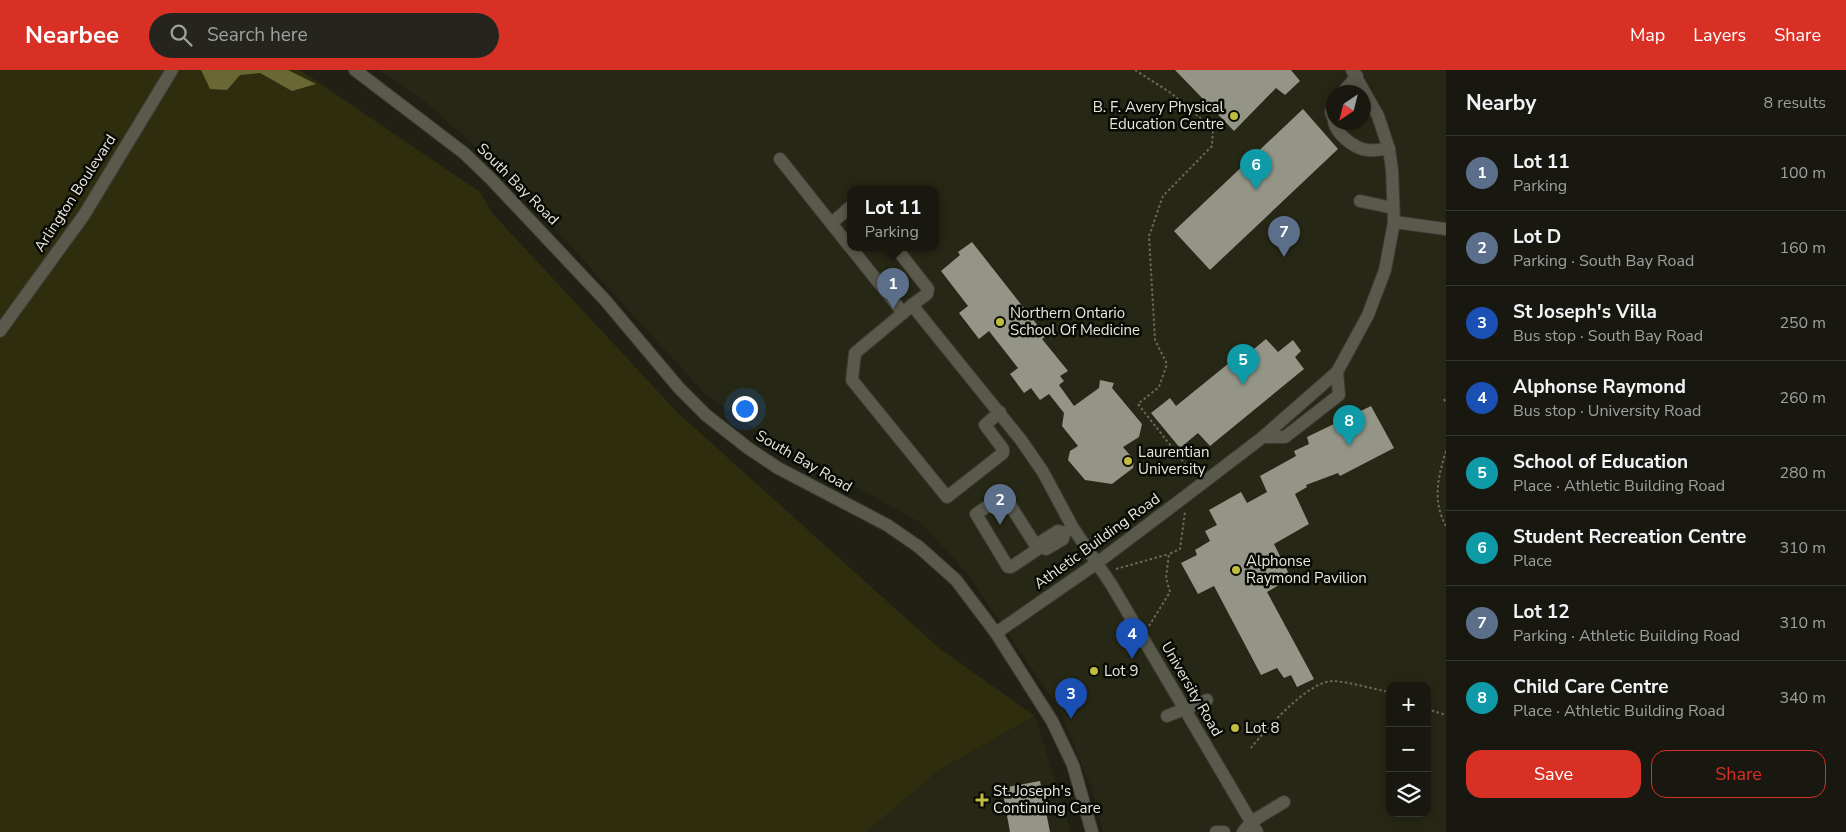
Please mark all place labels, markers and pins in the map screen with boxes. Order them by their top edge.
place label: B. F. Avery Physical Education Centre [1093,97,1225,134]
marker: B. F. Avery Physical Education Centre [1228,110,1240,122]
pin: 6 [1240,149,1272,190]
pin: 7 [1268,216,1300,257]
pin: 1 [877,268,909,309]
place label: Northern Ontario School Of Medicine [1010,303,1140,340]
marker: Northern Ontario School Of Medicine [994,316,1006,328]
pin: 5 [1227,344,1259,385]
pin: 8 [1333,405,1365,446]
place label: Laurentian University [1138,442,1209,479]
marker: Laurentian University [1122,455,1134,467]
pin: 2 [984,484,1016,525]
place label: Alphonse Raymond Pavilion [1246,551,1367,588]
marker: Alphonse Raymond Pavilion [1230,564,1242,576]
pin: 4 [1116,618,1148,659]
place label: Lot 9 [1104,661,1138,681]
marker: Lot 9 [1088,665,1100,677]
pin: 3 [1055,678,1087,719]
place label: Lot 8 [1245,718,1279,738]
marker: Lot 8 [1229,722,1241,734]
place label: St. Joseph's Continuing Care [993,781,1101,818]
marker: St. Joseph's Continuing Care [975,793,989,807]

